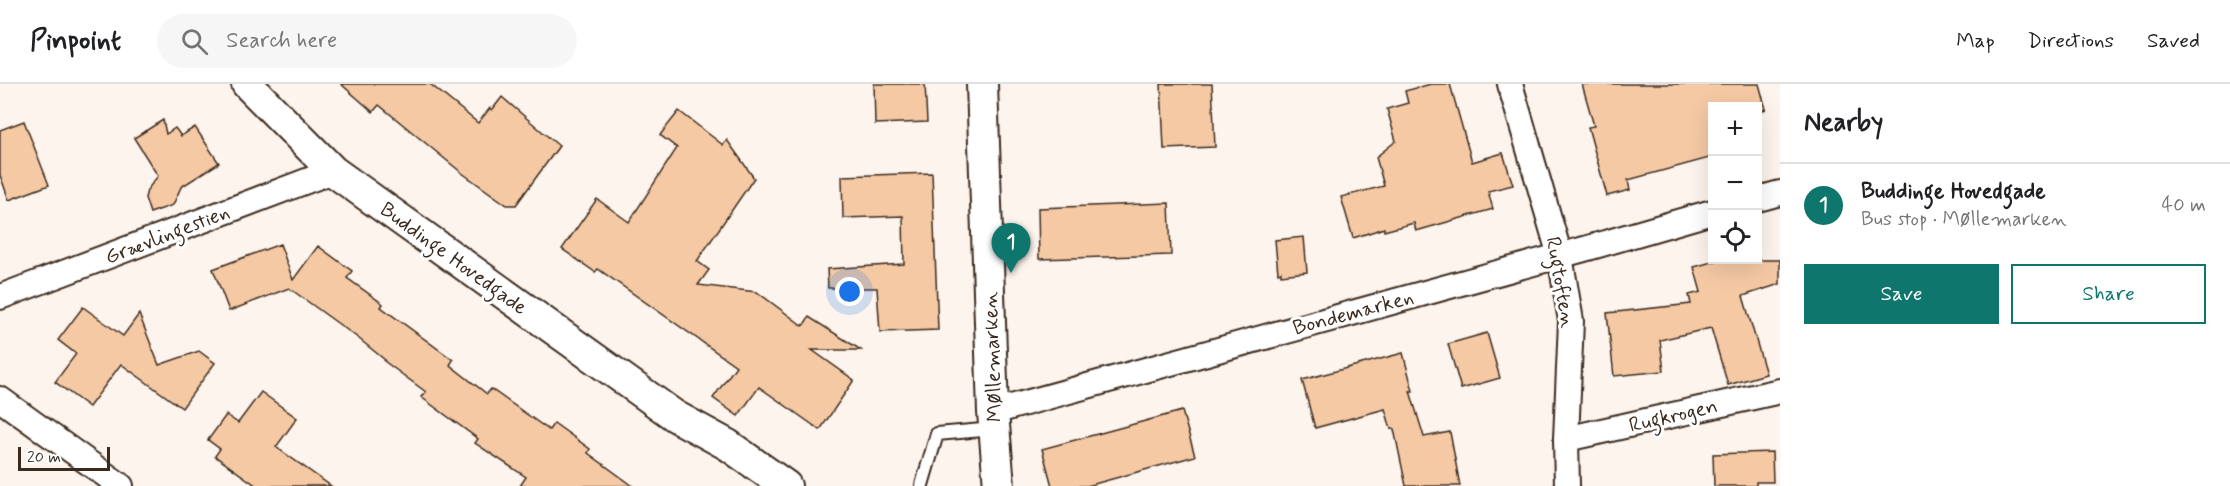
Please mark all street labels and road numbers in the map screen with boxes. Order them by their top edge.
street label: Buddinge Hovedgade [373,196,533,324]
street label: Grævlingestien [101,198,234,273]
street label: Rugtoften [1536,235,1582,331]
street label: Bondemarken [1290,283,1417,343]
street label: Møllemarken [977,291,1009,423]
street label: Rugkrogen [1626,392,1721,442]

